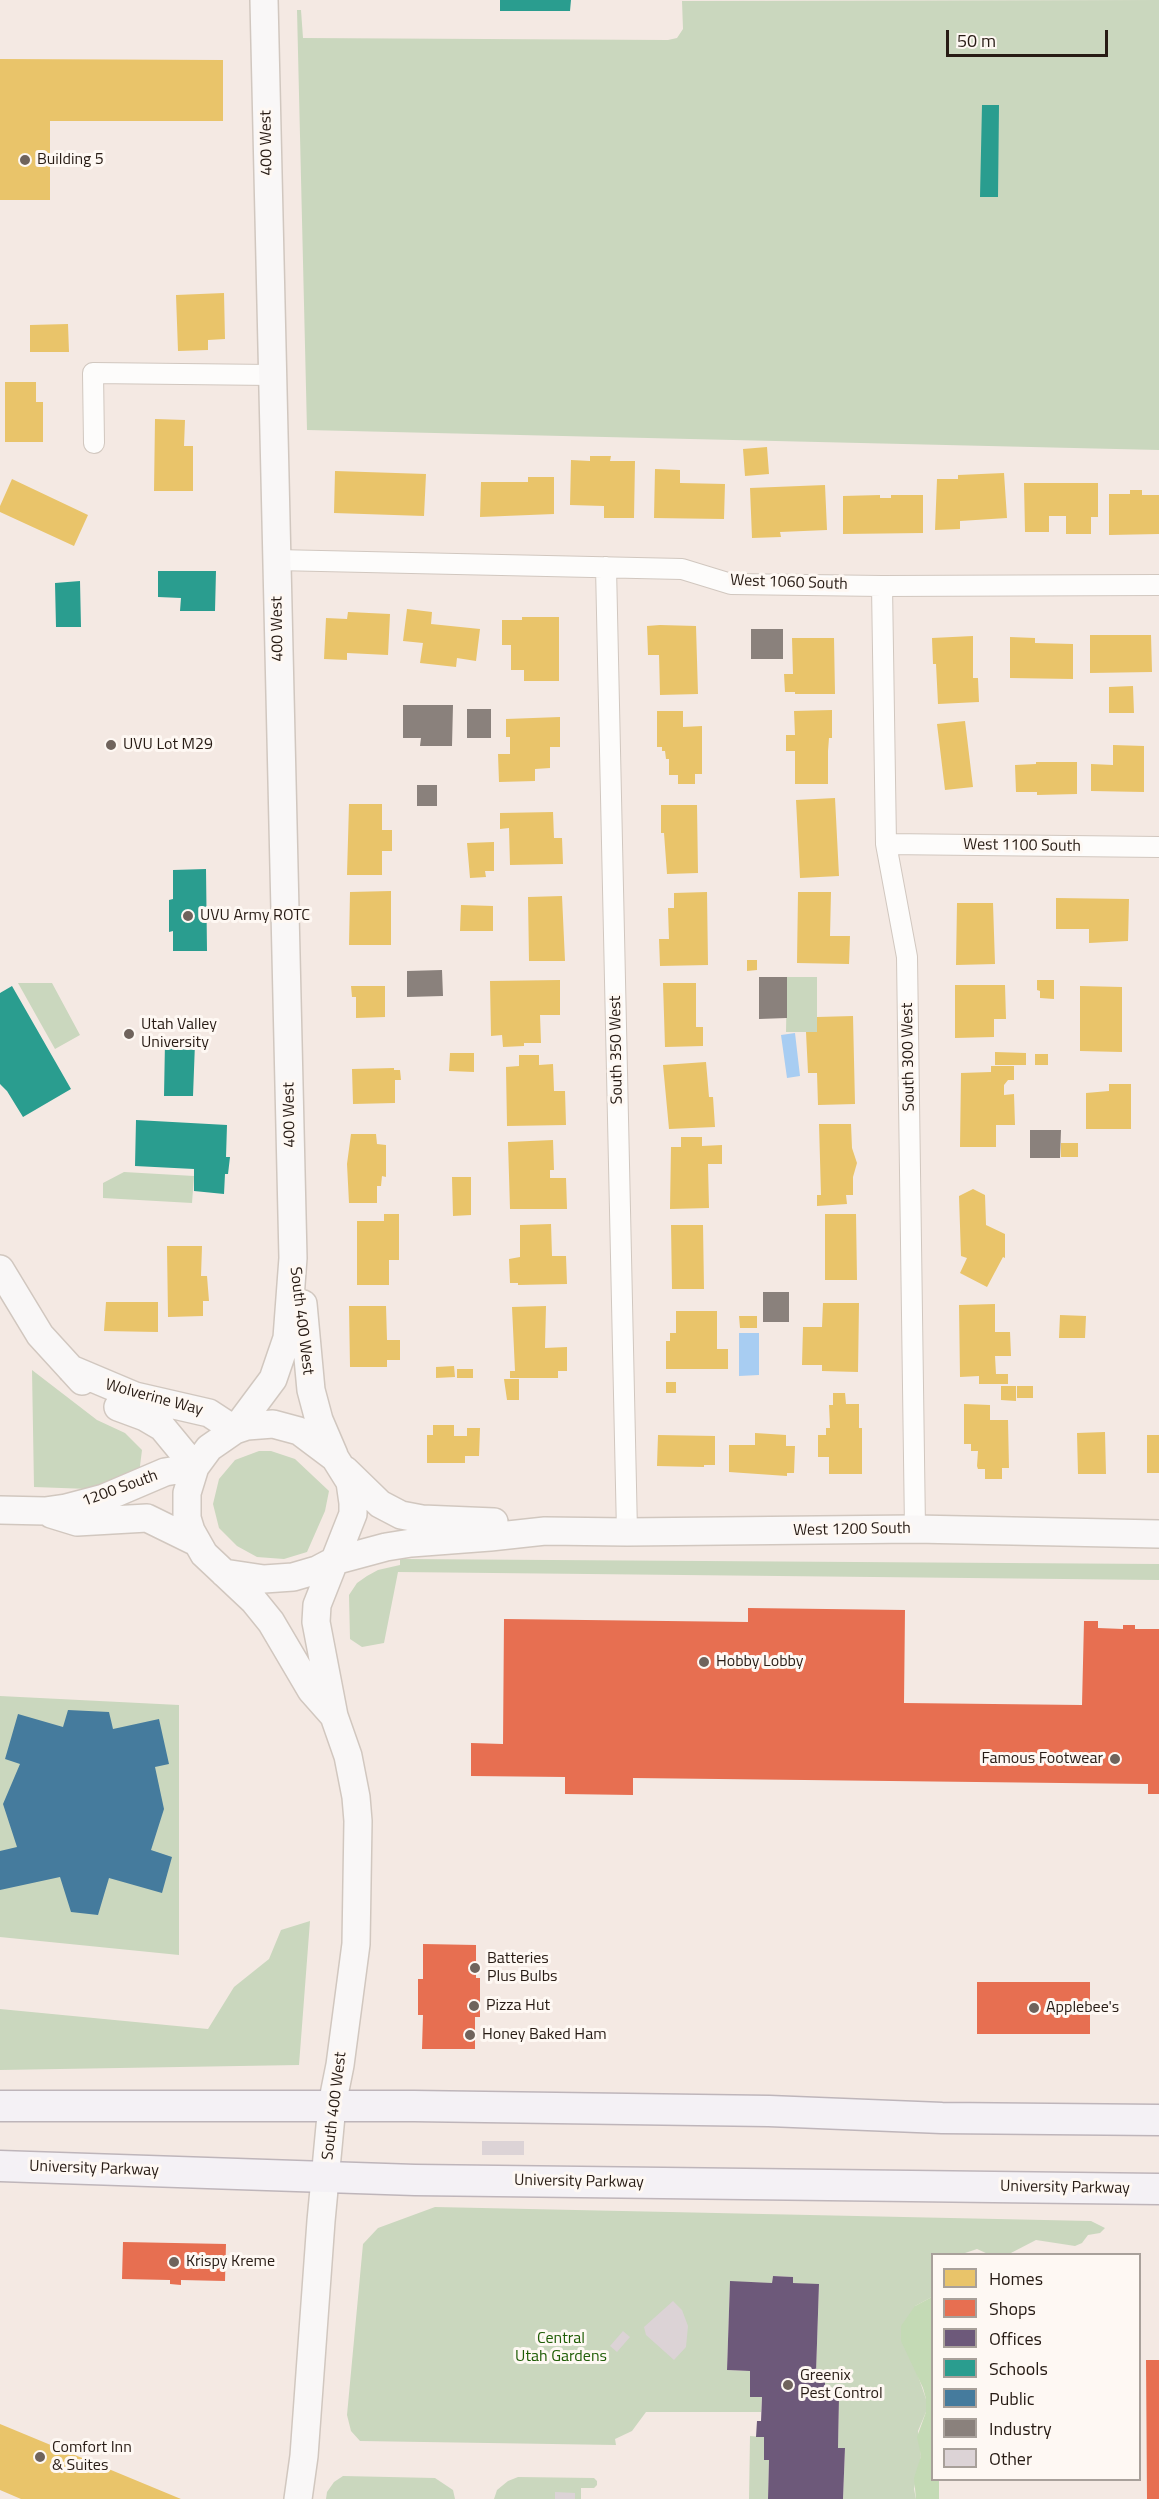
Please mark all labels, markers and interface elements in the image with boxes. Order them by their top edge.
scale bar [949,18,1111,56]
text: 50 m [957,27,996,54]
street label: 400 West [257,110,277,176]
place label: Building 5 [37,150,104,170]
marker: Building 5 [18,153,32,167]
street label: West 1060 South [730,571,848,595]
street label: 400 West [268,596,288,662]
place label: UVU Lot M29 [123,735,213,755]
marker: UVU Lot M29 [104,738,118,752]
street label: West 1100 South [963,835,1081,857]
place label: UVU Army ROTC [200,906,310,926]
marker: UVU Army ROTC [181,909,195,923]
street label: South 350 West [606,995,628,1105]
street label: South 300 West [898,1002,920,1112]
place label: Utah Valley University [141,1015,217,1053]
marker: Utah Valley University [122,1027,136,1041]
street label: 400 West [280,1082,300,1148]
street label: South 400 West [285,1266,317,1376]
street label: Wolverine Way [103,1376,205,1420]
street label: 1200 South [80,1466,160,1512]
street label: West 1200 South [793,1519,911,1541]
place label: Hobby Lobby [716,1652,804,1672]
marker: Hobby Lobby [697,1655,711,1669]
place label: Famous Footwear [981,1749,1103,1769]
marker: Famous Footwear [1108,1752,1122,1766]
place label: Batteries Plus Bulbs [487,1949,558,1987]
marker: Batteries Plus Bulbs [468,1961,482,1975]
place label: Pizza Hut [486,1996,550,2016]
place label: Applebee's [1046,1998,1119,2018]
marker: Pizza Hut [467,1999,481,2013]
marker: Applebee's [1027,2001,1041,2015]
place label: Honey Baked Ham [482,2025,607,2045]
marker: Honey Baked Ham [463,2028,477,2042]
street label: South 400 West [319,2051,351,2161]
street label: University Parkway [29,2157,159,2181]
street label: University Parkway [514,2171,644,2193]
street label: University Parkway [1000,2177,1130,2199]
place label: Krispy Kreme [186,2252,275,2272]
legend [931,2253,1141,2481]
marker: Krispy Kreme [167,2255,181,2269]
text: Homes [989,2265,1043,2292]
text: Shops [989,2295,1036,2322]
text: Offices [989,2325,1042,2352]
park label: Central Utah Gardens [515,2329,607,2367]
text: Schools [989,2355,1048,2382]
place label: Greenix Pest Control [800,2366,883,2404]
marker: Greenix Pest Control [781,2378,795,2392]
text: Public [989,2385,1035,2412]
text: Industry [989,2415,1052,2442]
place label: Comfort Inn & Suites [52,2438,132,2476]
text: Other [989,2445,1032,2472]
marker: Comfort Inn & Suites [33,2450,47,2464]

